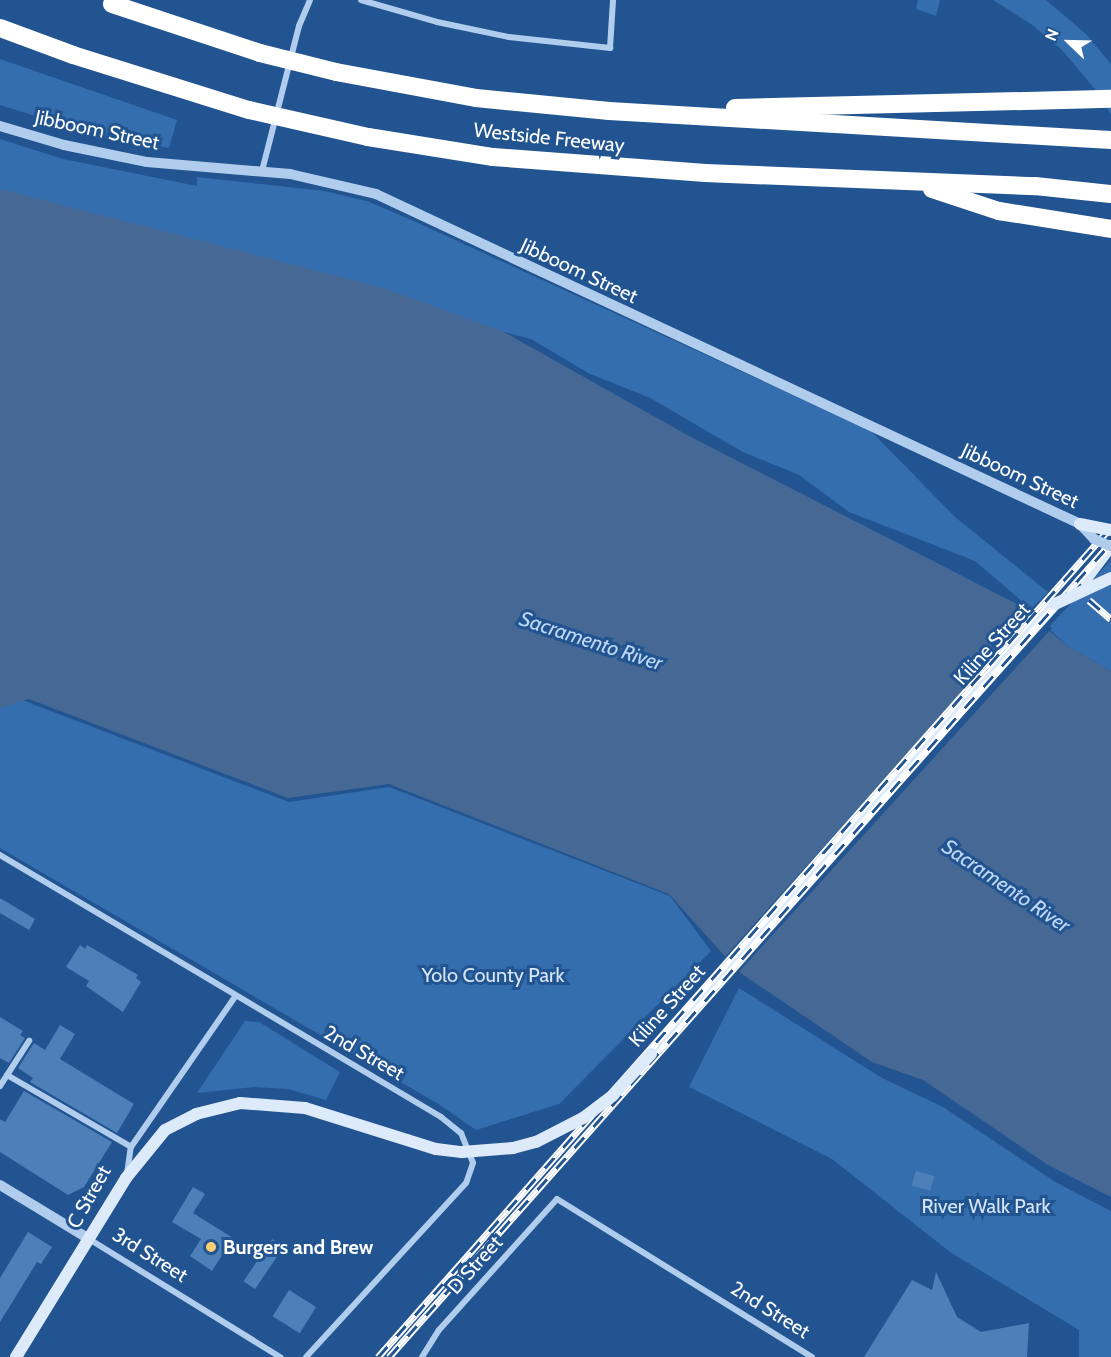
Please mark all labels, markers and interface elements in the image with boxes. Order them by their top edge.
north arrow [1039,12,1099,72]
text: N [1041,26,1063,44]
street label: Jibboom Street [32,105,162,155]
street label: Westside Freeway [472,118,626,158]
street label: Jibboom Street [516,233,642,309]
street label: Jibboom Street [957,438,1083,514]
street label: Kiline Street [949,598,1035,690]
water label: Sacramento River [516,606,666,676]
water label: Sacramento River [937,834,1075,938]
street label: Kiline Street [624,960,710,1052]
park label: Yolo County Park [422,963,564,987]
street label: 2nd Street [320,1020,408,1086]
street label: C Street [62,1161,116,1233]
park label: River Walk Park [922,1194,1050,1218]
street label: 3rd Street [108,1223,192,1287]
street label: D Street [443,1231,507,1299]
place label: Burgers and Brew [223,1235,373,1259]
marker: Burgers and Brew [204,1240,218,1254]
street label: 2nd Street [726,1276,814,1344]

